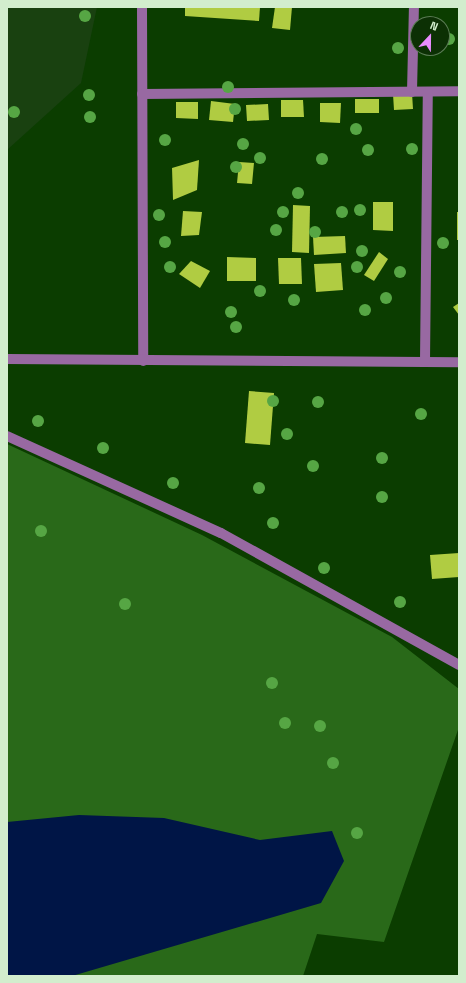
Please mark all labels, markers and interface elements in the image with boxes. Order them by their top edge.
north arrow [410,16,450,56]
text: N [428,18,440,34]

